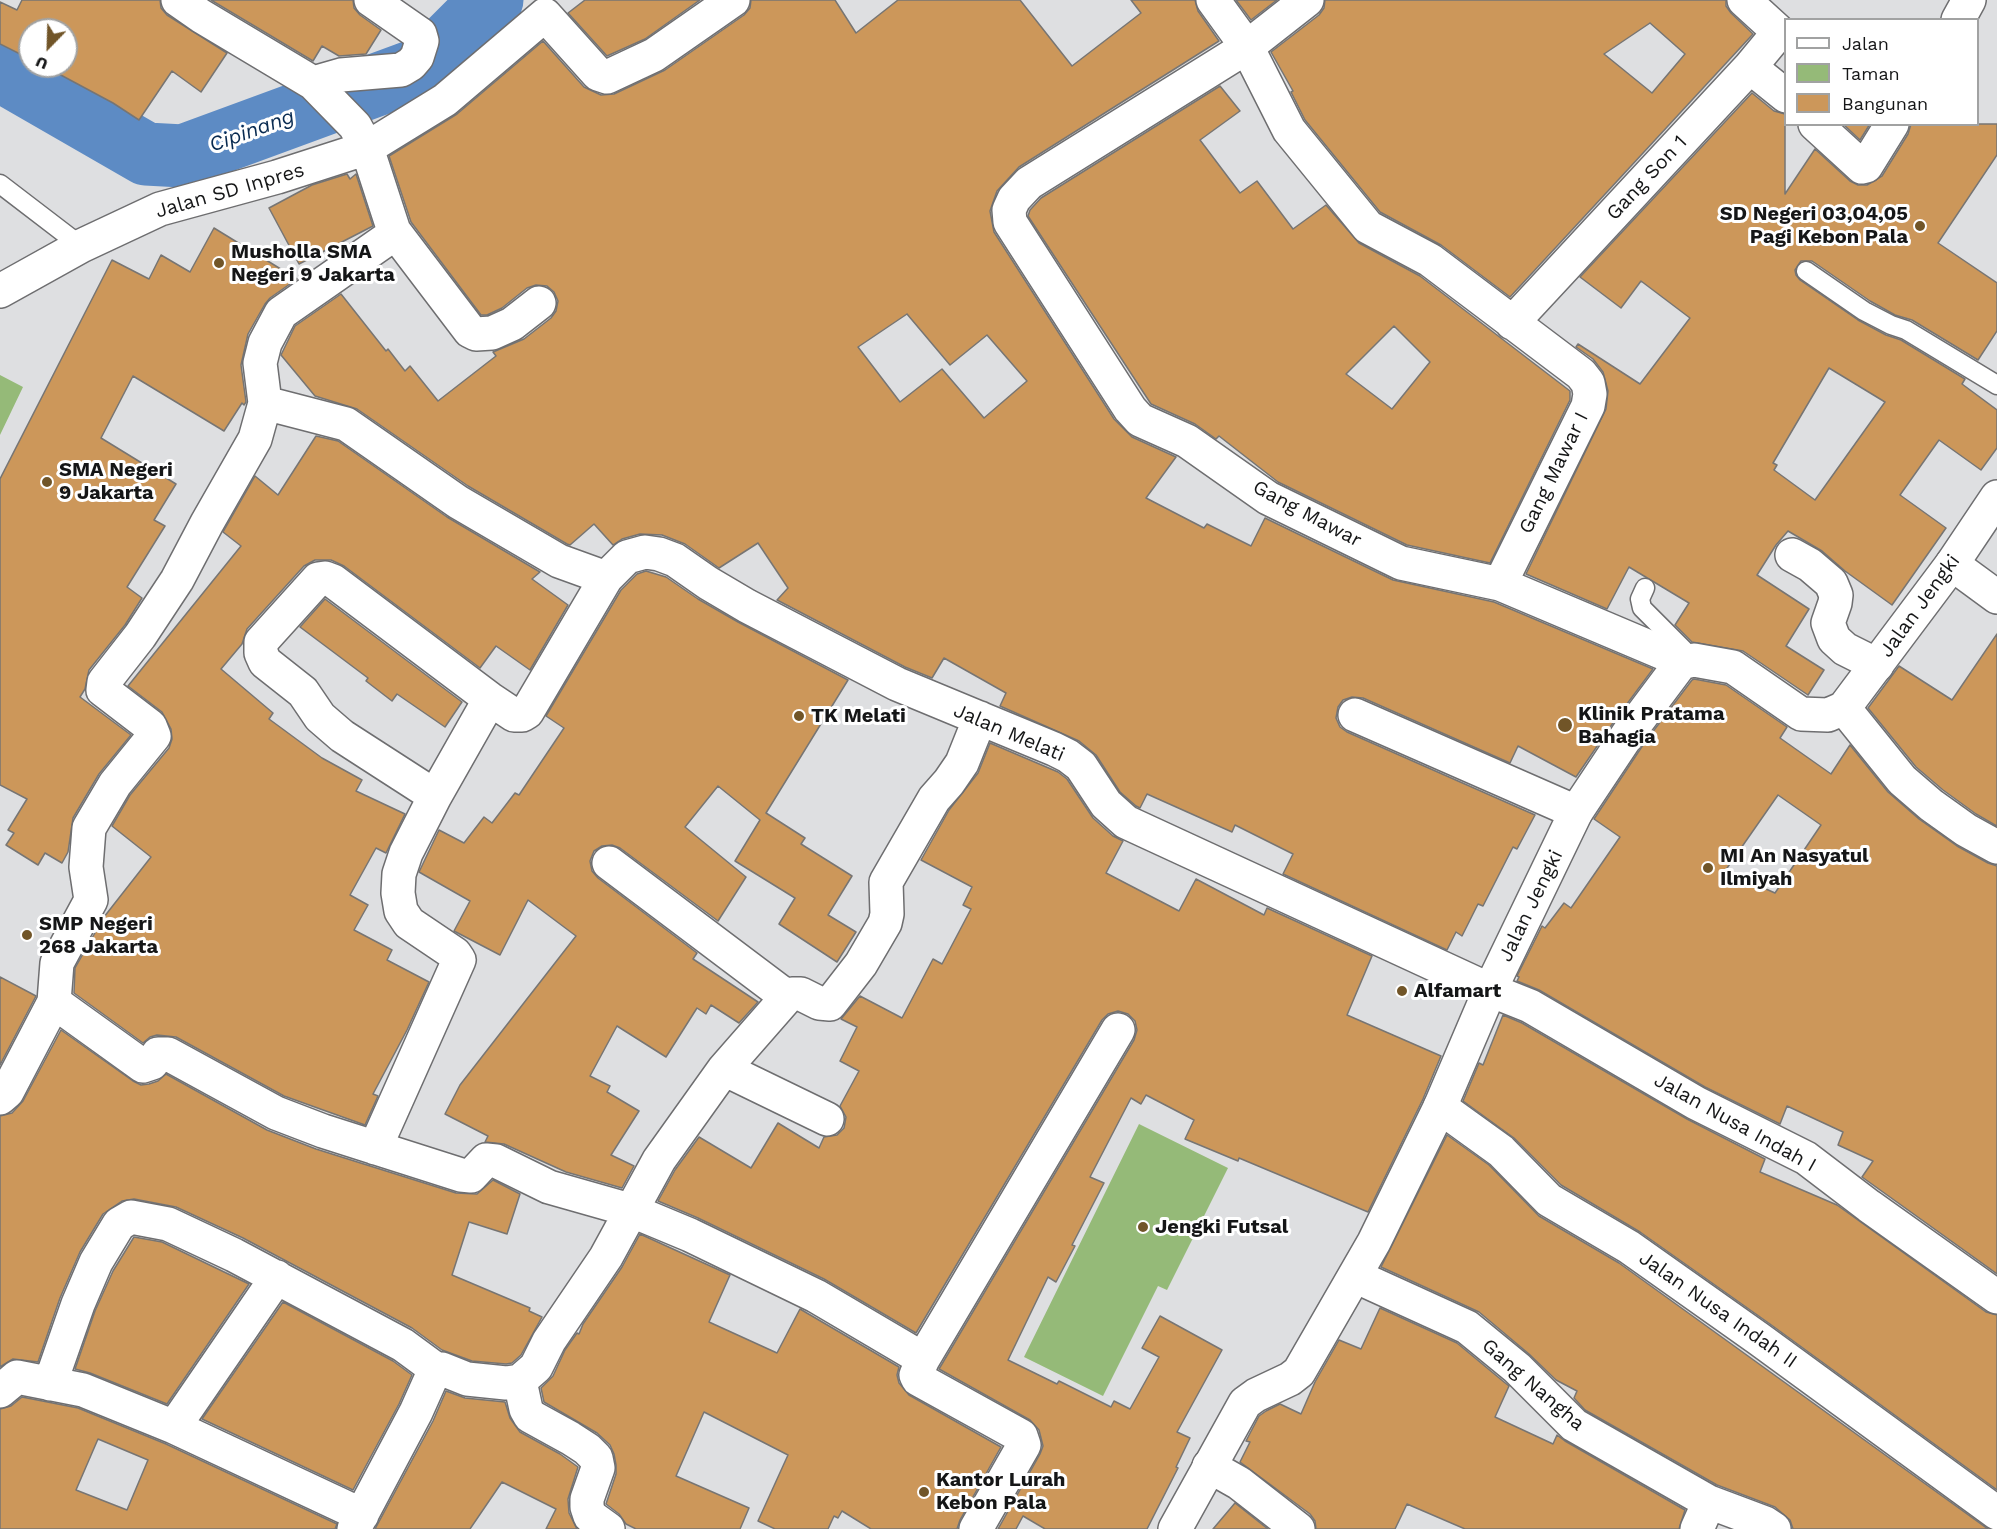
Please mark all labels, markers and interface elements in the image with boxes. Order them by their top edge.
north arrow [18,18,78,78]
legend [1784,18,1979,126]
text: Jalan [1842,33,1889,54]
text: U [33,52,51,74]
text: Taman [1842,63,1900,84]
text: Bangunan [1842,93,1928,114]
water label: Cipinang [206,104,298,158]
street label: Gang Son 1 [1602,131,1692,225]
street label: Jalan SD Inpres [153,158,307,224]
place label: SD Negeri 03,04,05 Pagi Kebon Pala [1720,202,1908,249]
marker: SD Negeri 03,04,05 Pagi Kebon Pala [1913,219,1927,233]
place label: Musholla SMA Negeri 9 Jakarta [231,240,395,287]
marker: Musholla SMA Negeri 9 Jakarta [212,256,226,270]
street label: Gang Mawar I [1514,408,1594,538]
place label: SMA Negeri 9 Jakarta [59,458,173,505]
marker: SMA Negeri 9 Jakarta [40,475,54,489]
street label: Gang Mawar [1249,475,1365,553]
street label: Jalan Jengki [1875,550,1965,662]
street label: Jalan Melati [950,699,1068,767]
place label: Klinik Pratama Bahagia [1578,702,1725,749]
place label: TK Melati [811,704,906,728]
marker: TK Melati [792,709,806,723]
marker: Klinik Pratama Bahagia [1556,716,1574,734]
place label: MI An Nasyatul Ilmiyah [1720,844,1869,891]
street label: Jalan Jengki [1494,846,1568,966]
marker: MI An Nasyatul Ilmiyah [1701,861,1715,875]
place label: SMP Negeri 268 Jakarta [39,912,158,959]
marker: SMP Negeri 268 Jakarta [20,928,34,942]
place label: Alfamart [1414,979,1501,1003]
marker: Alfamart [1395,984,1409,998]
street label: Jalan Nusa Indah I [1650,1068,1820,1178]
place label: Jengki Futsal [1155,1215,1288,1239]
marker: Jengki Futsal [1136,1220,1150,1234]
street label: Jalan Nusa Indah II [1634,1246,1802,1374]
street label: Gang Nangha [1477,1334,1589,1436]
place label: Kantor Lurah Kebon Pala [936,1468,1066,1515]
marker: Kantor Lurah Kebon Pala [917,1485,931,1499]

